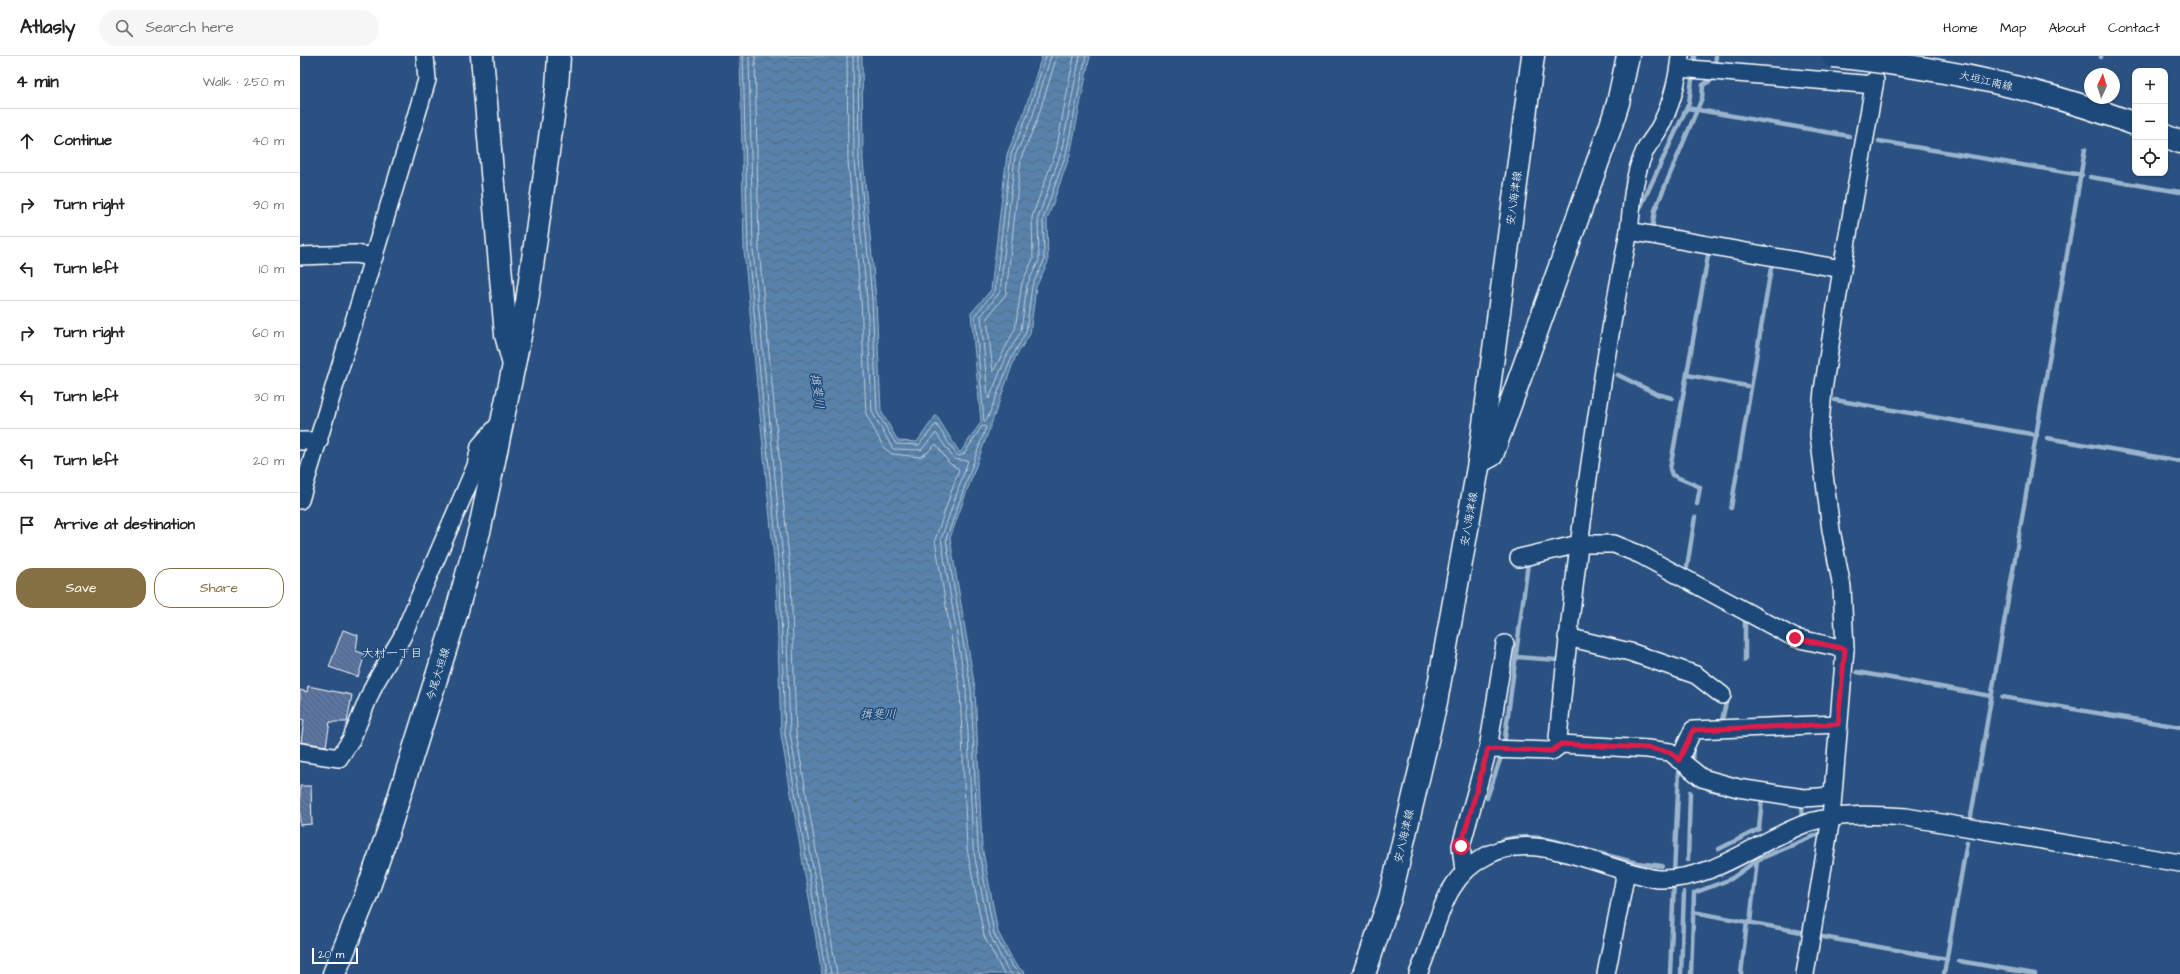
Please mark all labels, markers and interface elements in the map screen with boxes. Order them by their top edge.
search box [99,10,379,46]
text: Atlasly [20,14,75,41]
icon: search [113,17,135,39]
text: Search here [145,17,234,38]
text: Home [1943,18,1978,38]
text: Map [2000,18,2026,38]
text: About [2048,18,2086,38]
text: Contact [2108,18,2160,38]
street label: 大垣江南線 [1958,68,2014,94]
north arrow [2084,68,2120,104]
map controls [2132,68,2168,176]
button: + [2132,68,2168,104]
text: 4 min [16,70,59,94]
text: Walk · 250 m [203,73,284,91]
button: − [2132,104,2168,140]
icon: ahead [16,130,38,152]
text: Continue [54,130,112,151]
text: 40 m [252,132,284,150]
button: locate [2132,140,2168,176]
street label: 安八海津線 [1503,170,1525,226]
icon: right [16,194,38,216]
text: Turn right [54,194,125,215]
text: 90 m [253,196,284,214]
icon: left [16,258,38,280]
text: Turn left [54,258,118,279]
text: 10 m [259,260,284,278]
icon: right [16,322,38,344]
text: Turn right [54,322,125,343]
text: 60 m [252,324,284,342]
water label: 揖斐川 [806,372,828,410]
icon: left [16,386,38,408]
text: Turn left [54,386,118,407]
text: 30 m [254,388,284,406]
icon: left [16,450,38,472]
text: Turn left [54,450,118,471]
text: 20 m [253,452,284,470]
street label: 安八海津線 [1457,491,1481,547]
icon: arrive [16,514,38,536]
text: Arrive at destination [54,514,195,535]
button: Save [16,568,146,608]
button: Share [154,568,284,608]
route end [1786,629,1804,647]
district label: 大村一丁目 [362,645,422,662]
street label: 今尾大垣線 [423,646,453,702]
water label: 揖斐川 [860,706,896,723]
street label: 安八海津線 [1391,808,1417,864]
route start [1452,837,1470,855]
scale bar [312,946,358,965]
text: 20 m [318,947,344,962]

